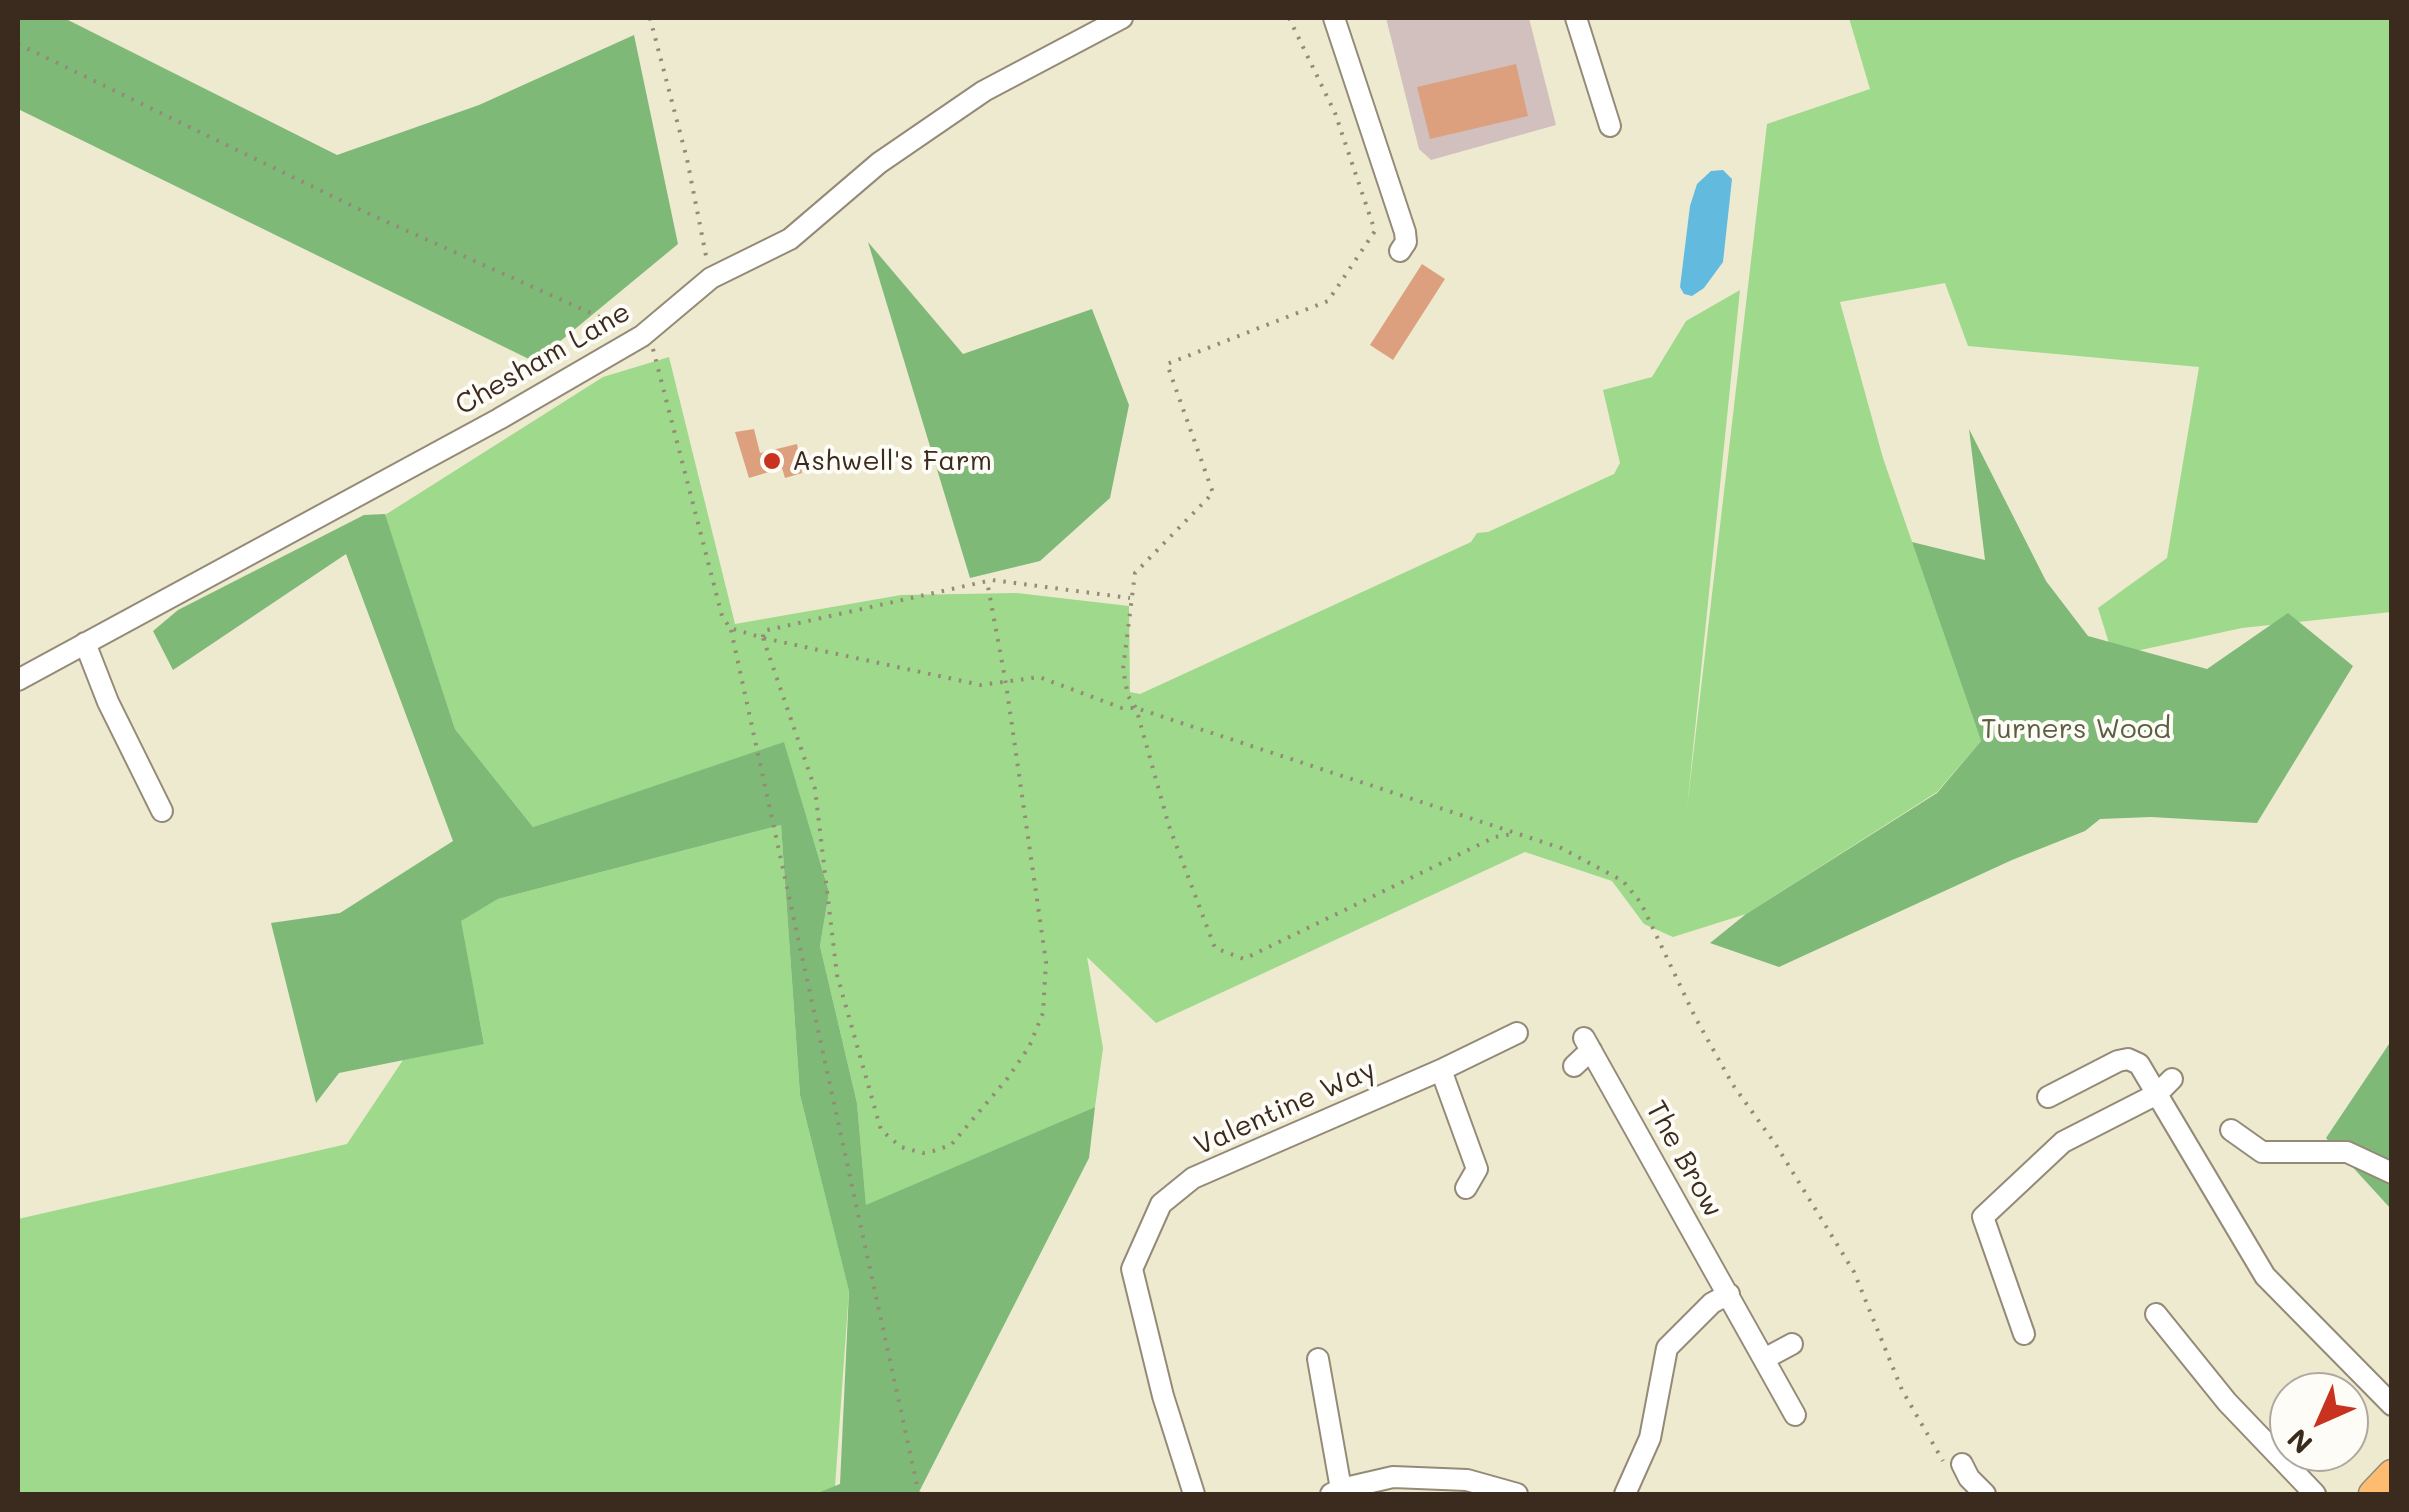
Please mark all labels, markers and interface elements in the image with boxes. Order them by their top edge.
street label: Chesham Lane [450,295,636,423]
place label: Ashwell's Farm [792,444,992,478]
marker: Ashwell's Farm [761,450,783,472]
park label: Turners Wood [1981,712,2171,746]
street label: Valentine Way [1189,1053,1381,1163]
street label: The Brow [1638,1095,1730,1223]
north arrow [2269,1372,2369,1472]
text: N [2279,1422,2319,1462]

